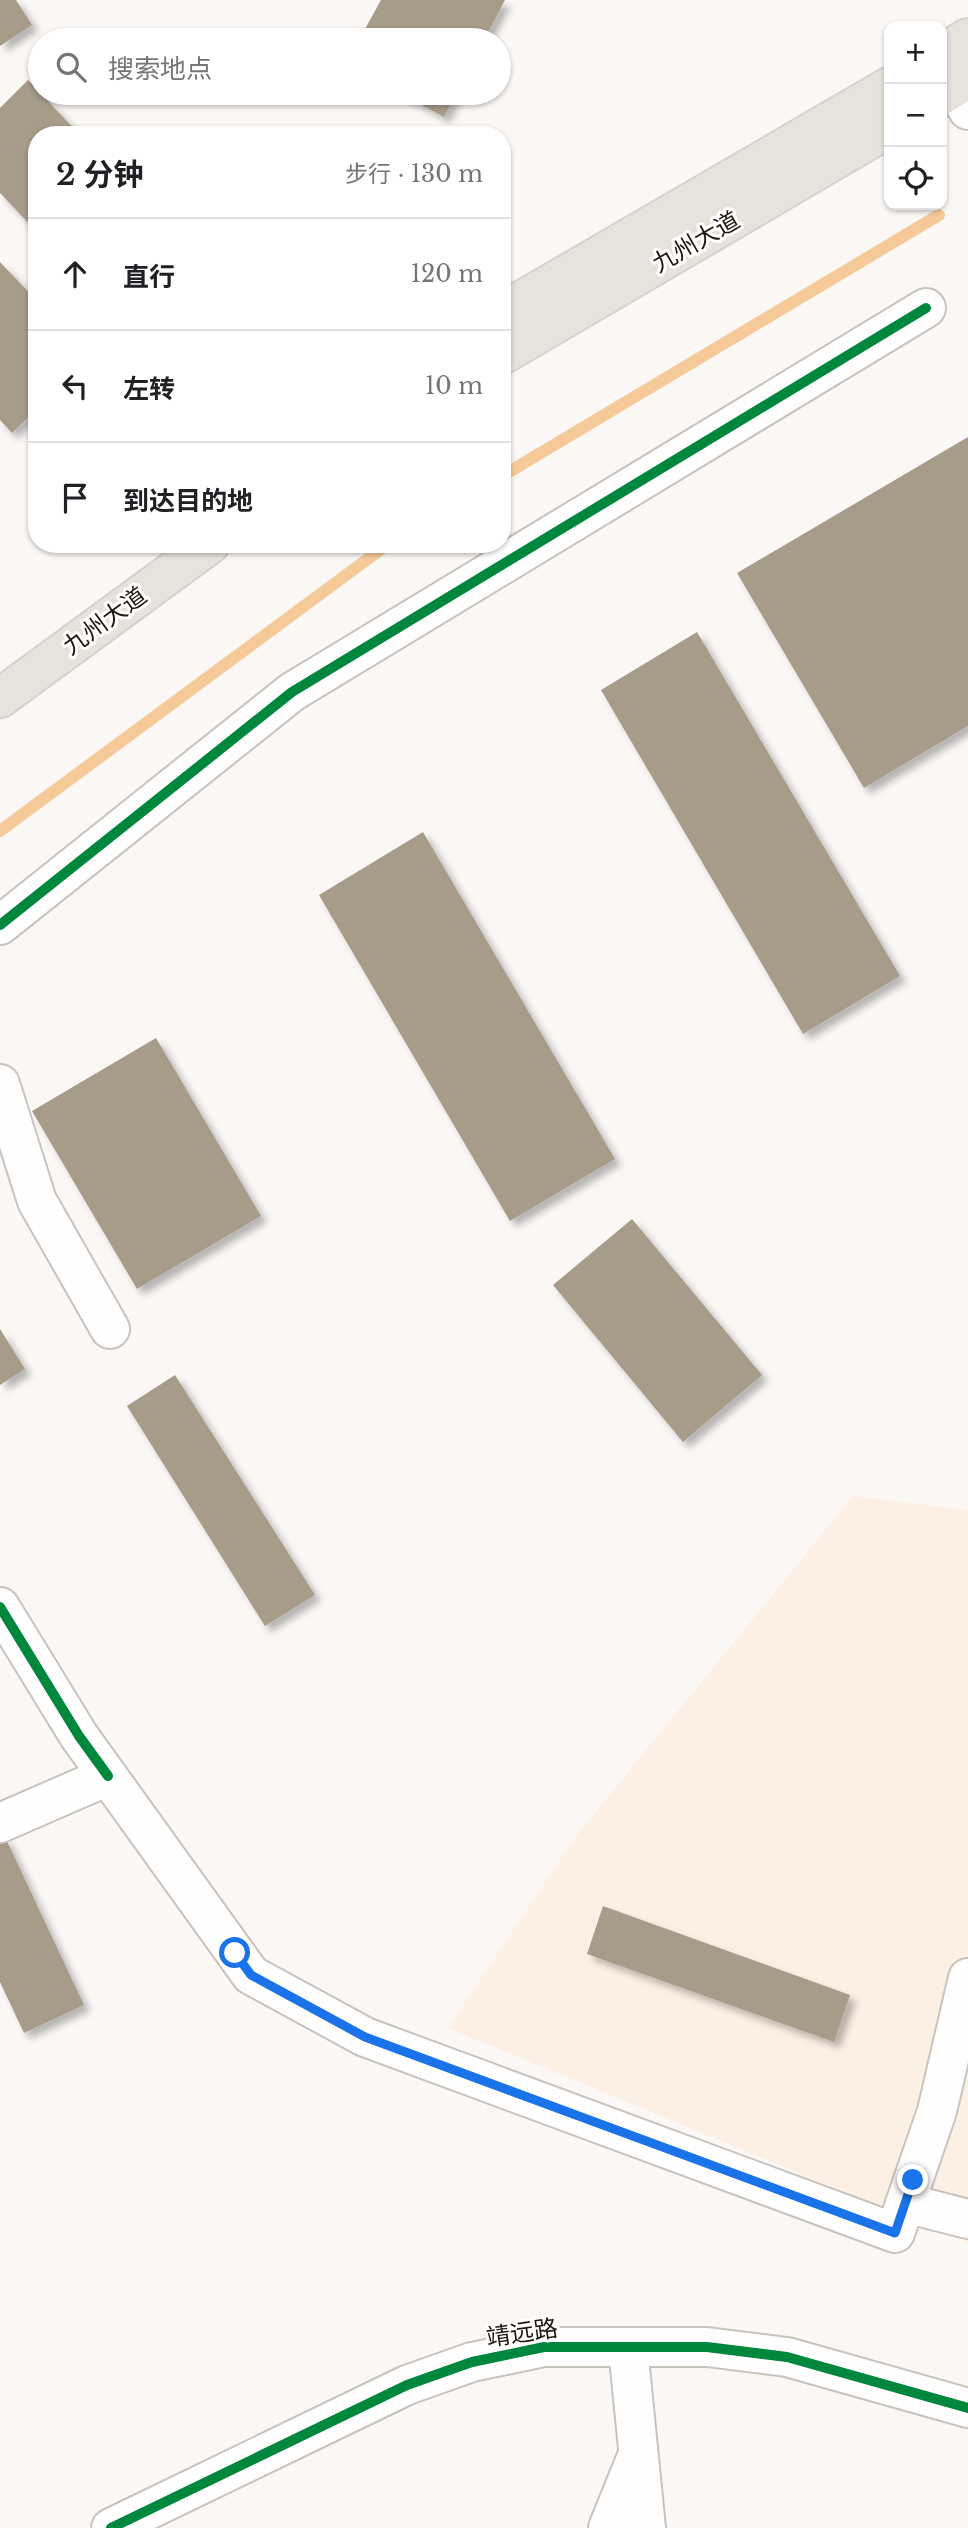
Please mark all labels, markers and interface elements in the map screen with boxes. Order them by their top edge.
map controls [884,21,947,210]
button: + [884,21,947,84]
search box [28,28,511,105]
icon: search [52,48,90,86]
text: 搜索地点 [108,53,212,85]
button: − [884,84,947,147]
button: locate [884,147,947,210]
text: 2 分钟 [56,156,144,193]
text: 步行 · 130 m [345,160,483,188]
street label: 九州大道 [647,205,745,278]
icon: ahead [56,255,94,293]
text: 120 m [411,260,483,288]
text: 直行 [123,261,175,293]
icon: left [56,367,94,405]
text: 10 m [425,372,483,400]
text: 左转 [123,373,175,405]
icon: arrive [56,479,94,517]
text: 到达目的地 [123,485,253,517]
street label: 九州大道 [57,581,152,661]
route start [219,1937,250,1968]
route end [897,2164,928,2195]
street label: 靖远路 [484,2313,560,2352]

